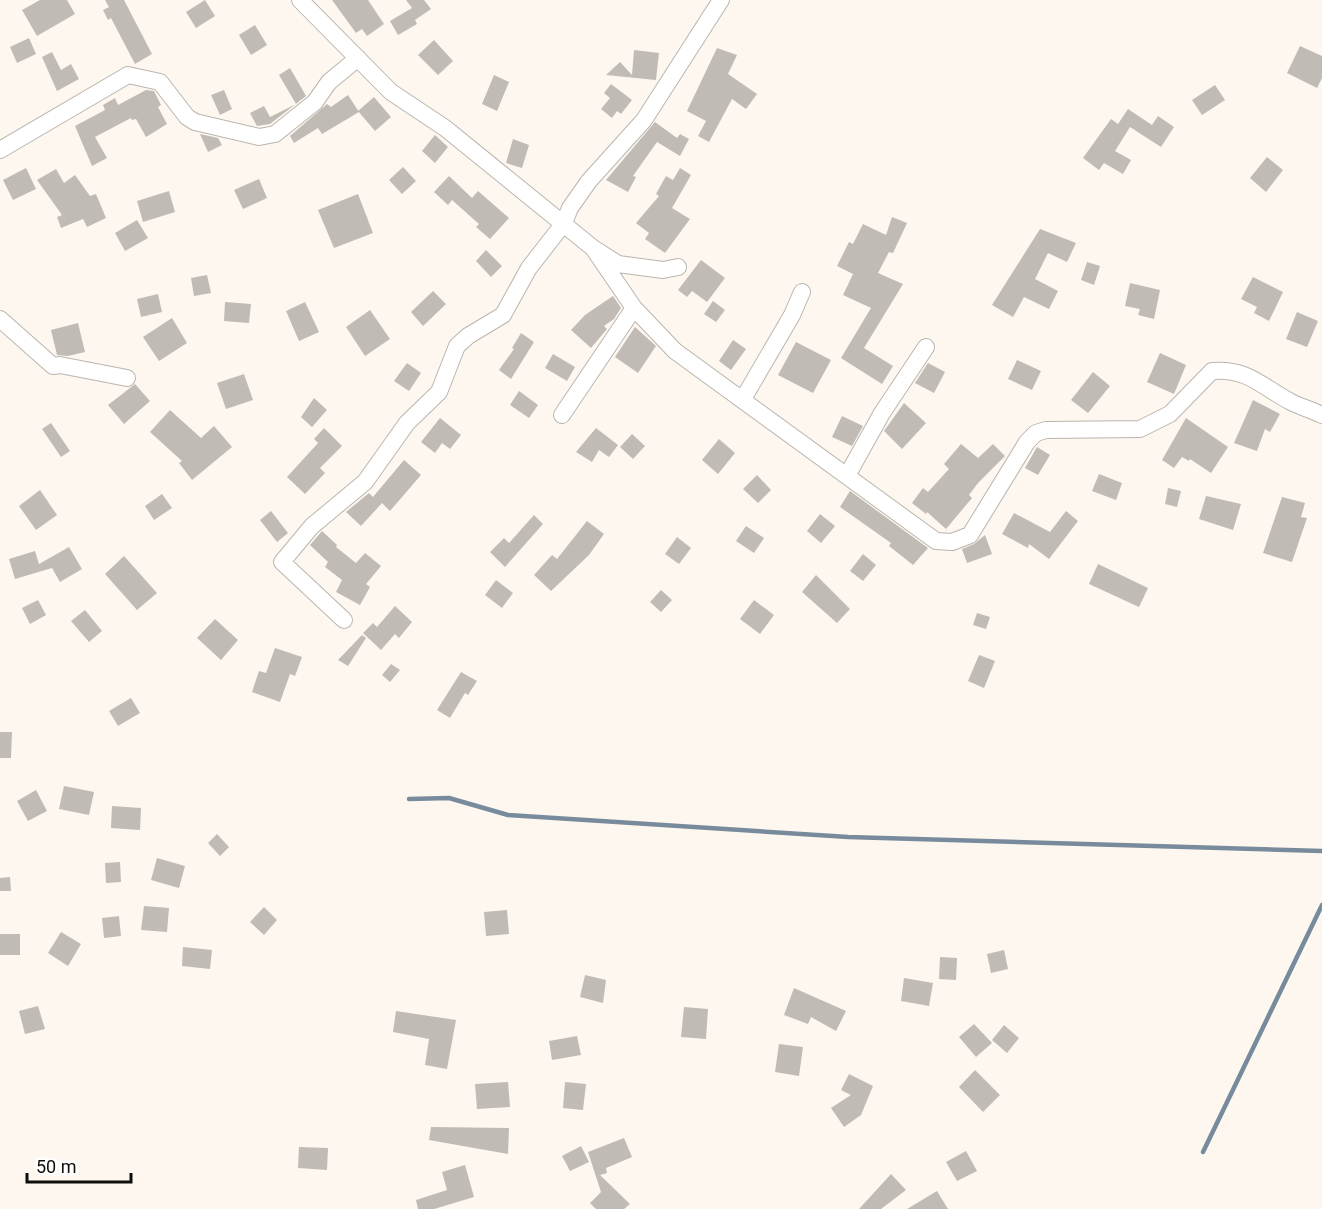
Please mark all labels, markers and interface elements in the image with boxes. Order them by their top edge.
scale bar [27,1146,130,1184]
text: 50 m [36,1156,76,1177]

